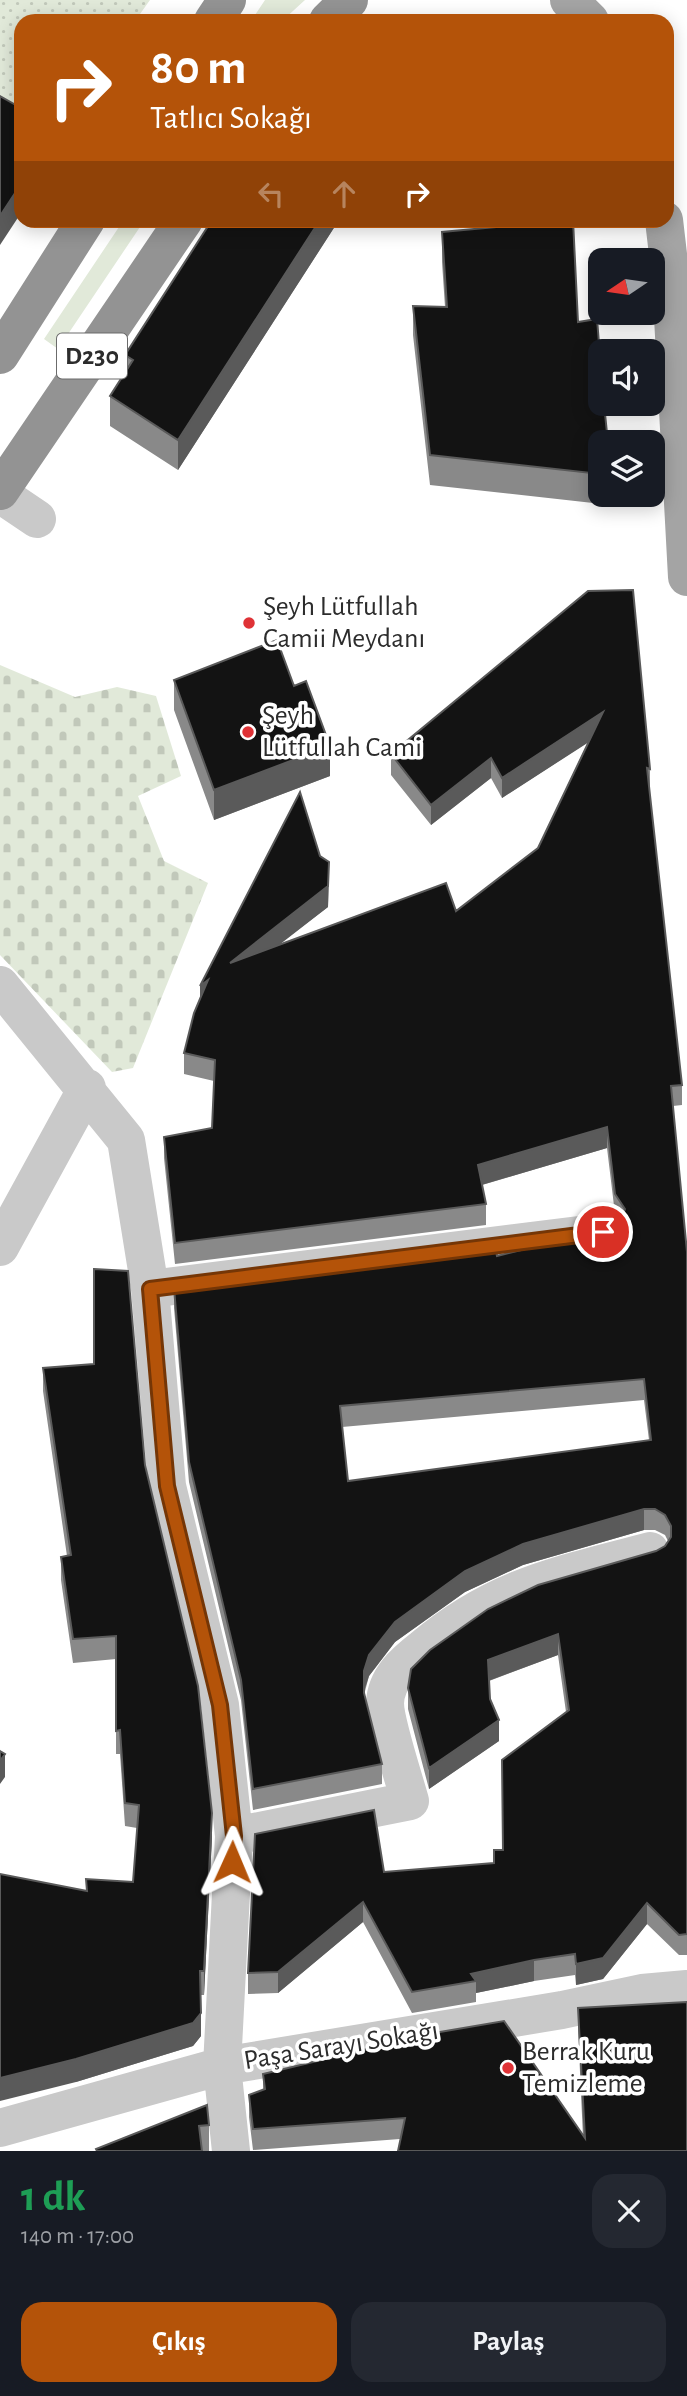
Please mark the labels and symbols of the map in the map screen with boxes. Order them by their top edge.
north arrow [588,248,665,326]
road number: D230 [57,334,127,378]
place label: Şeyh Lütfullah Camii Meydanı [263,593,425,653]
marker: Şeyh Lütfullah Camii Meydanı [241,615,257,631]
place label: Şeyh Lütfullah Cami [262,702,422,762]
marker: Şeyh Lütfullah Cami [240,724,256,740]
pin [573,1202,633,1262]
position arrow [195,1825,269,1899]
street label: Paşa Sarayı Sokağı [242,2017,440,2075]
place label: Berrak Kuru Temizleme [522,2038,650,2098]
marker: Berrak Kuru Temizleme [500,2060,516,2076]

